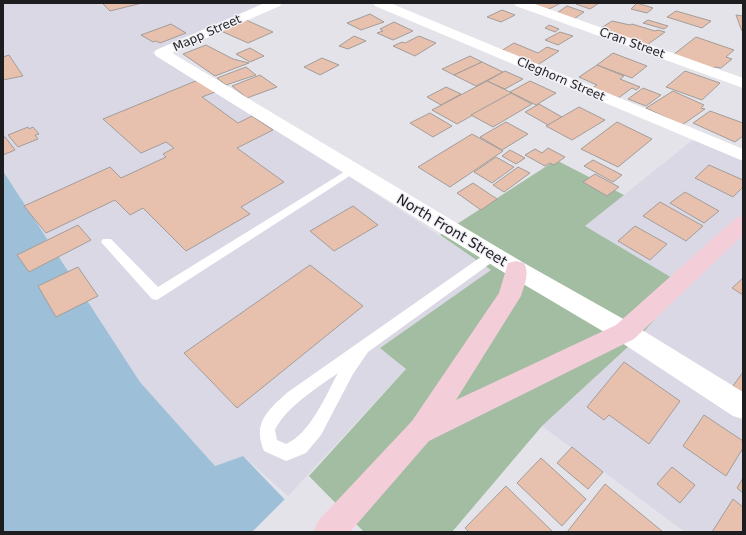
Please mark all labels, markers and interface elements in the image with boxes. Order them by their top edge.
street label: Mapp Street [171,12,244,54]
street label: Cran Street [597,25,667,61]
street label: Cleghorn Street [515,54,607,104]
street label: North Front Street [394,191,511,270]

